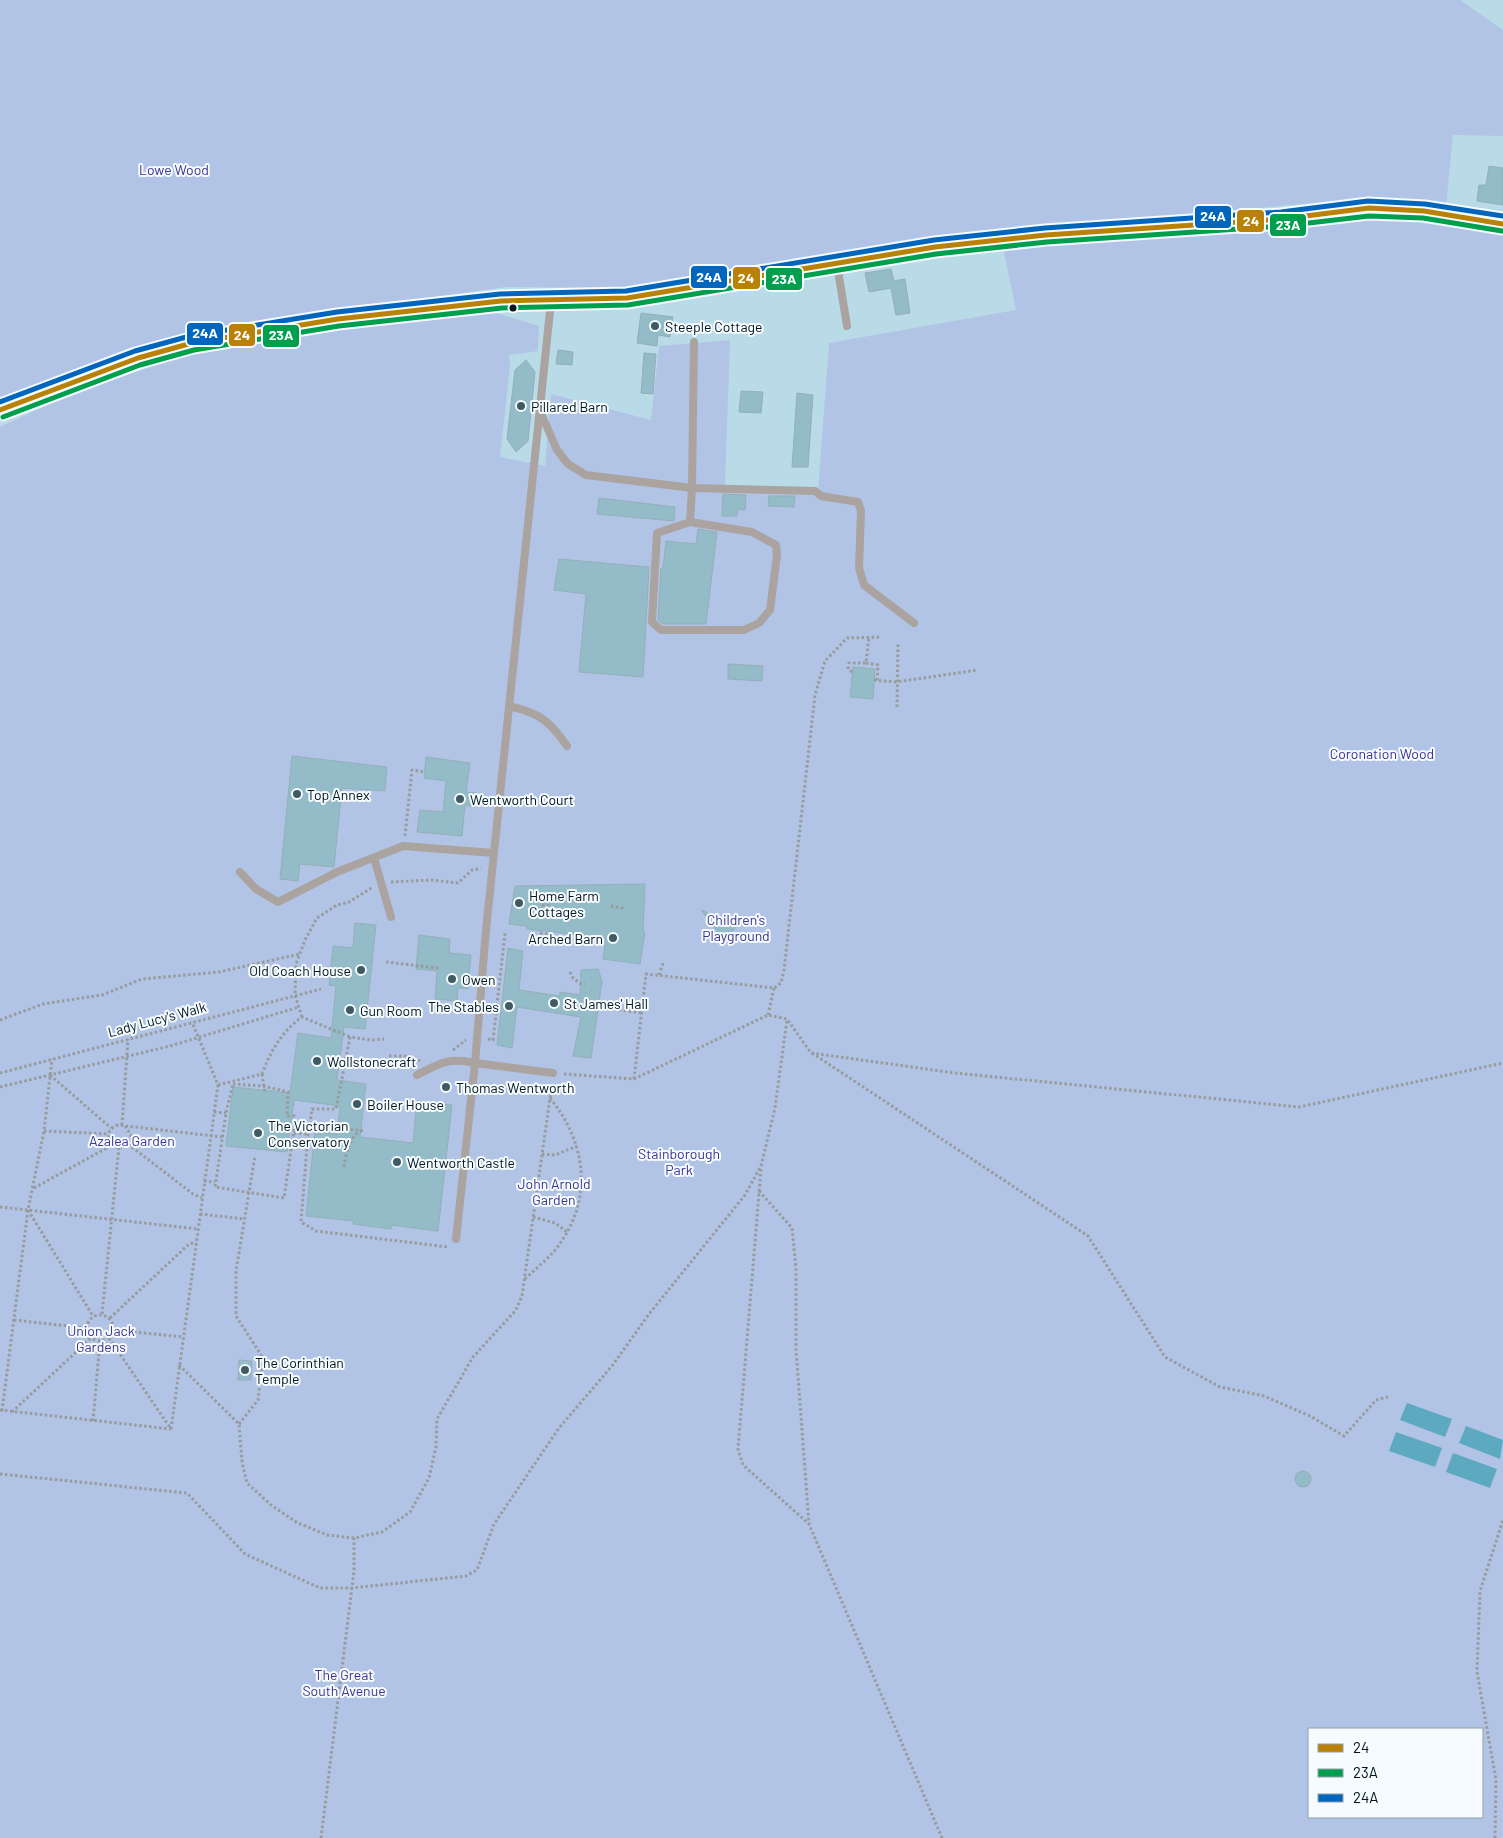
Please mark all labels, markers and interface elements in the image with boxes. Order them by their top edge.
park label: Lowe Wood [139,161,209,178]
line badge: 24A [1194,205,1232,229]
text: 24A [1200,207,1226,224]
line badge: 24 [1236,209,1265,233]
text: 24 [1243,212,1259,229]
line badge: 23A [1269,213,1307,237]
text: 23A [1276,216,1301,233]
line badge: 24A [690,265,728,289]
line badge: 24 [732,266,761,290]
line badge: 23A [765,267,803,291]
text: 24A [696,268,722,285]
text: 24 [738,269,754,286]
text: 23A [772,270,797,287]
unlabelled marker [508,303,518,313]
place label: Steeple Cottage [665,318,763,335]
marker: Steeple Cottage [649,320,661,332]
line badge: 24A [186,322,224,346]
line badge: 24 [228,323,256,347]
text: 24A [192,324,218,341]
line badge: 23A [262,324,300,348]
text: 24 [234,326,250,343]
text: 23A [269,326,294,343]
place label: Pillared Barn [531,398,608,415]
marker: Pillared Barn [515,400,527,412]
park label: Coronation Wood [1330,745,1434,762]
place label: Top Annex [307,786,370,803]
marker: Top Annex [291,788,303,800]
place label: Wentworth Court [470,791,574,808]
marker: Wentworth Court [454,793,466,805]
place label: Home Farm Cottages [529,887,599,920]
marker: Home Farm Cottages [513,897,525,909]
park label: Children's Playground [702,911,770,944]
place label: Arched Barn [528,930,603,947]
marker: Arched Barn [607,932,619,944]
place label: Old Coach House [249,962,351,979]
marker: Old Coach House [355,964,367,976]
place label: Owen [462,971,496,988]
marker: Owen [446,973,458,985]
place label: St James' Hall [564,995,648,1012]
marker: St James' Hall [548,997,560,1009]
street label: Lady Lucy's Walk [106,998,208,1040]
place label: The Stables [428,998,499,1015]
marker: The Stables [503,1000,515,1012]
place label: Gun Room [360,1002,422,1019]
marker: Gun Room [344,1004,356,1016]
place label: Wollstonecraft [327,1053,416,1070]
marker: Wollstonecraft [311,1055,323,1067]
place label: Thomas Wentworth [456,1079,574,1096]
marker: Thomas Wentworth [440,1081,452,1093]
place label: Boiler House [367,1096,444,1113]
marker: Boiler House [351,1098,363,1110]
place label: The Victorian Conservatory [268,1117,350,1150]
marker: The Victorian Conservatory [252,1127,264,1139]
park label: Azalea Garden [89,1132,175,1149]
park label: Stainborough Park [638,1145,720,1178]
place label: Wentworth Castle [407,1154,515,1171]
marker: Wentworth Castle [391,1156,403,1168]
park label: John Arnold Garden [517,1175,591,1208]
park label: Union Jack Gardens [67,1322,135,1355]
place label: The Corinthian Temple [255,1354,344,1387]
marker: The Corinthian Temple [239,1364,251,1376]
park label: The Great South Avenue [302,1666,386,1699]
legend [1308,1728,1483,1818]
text: 24 [1353,1738,1369,1756]
text: 23A [1353,1763,1378,1781]
text: 24A [1353,1788,1378,1806]

